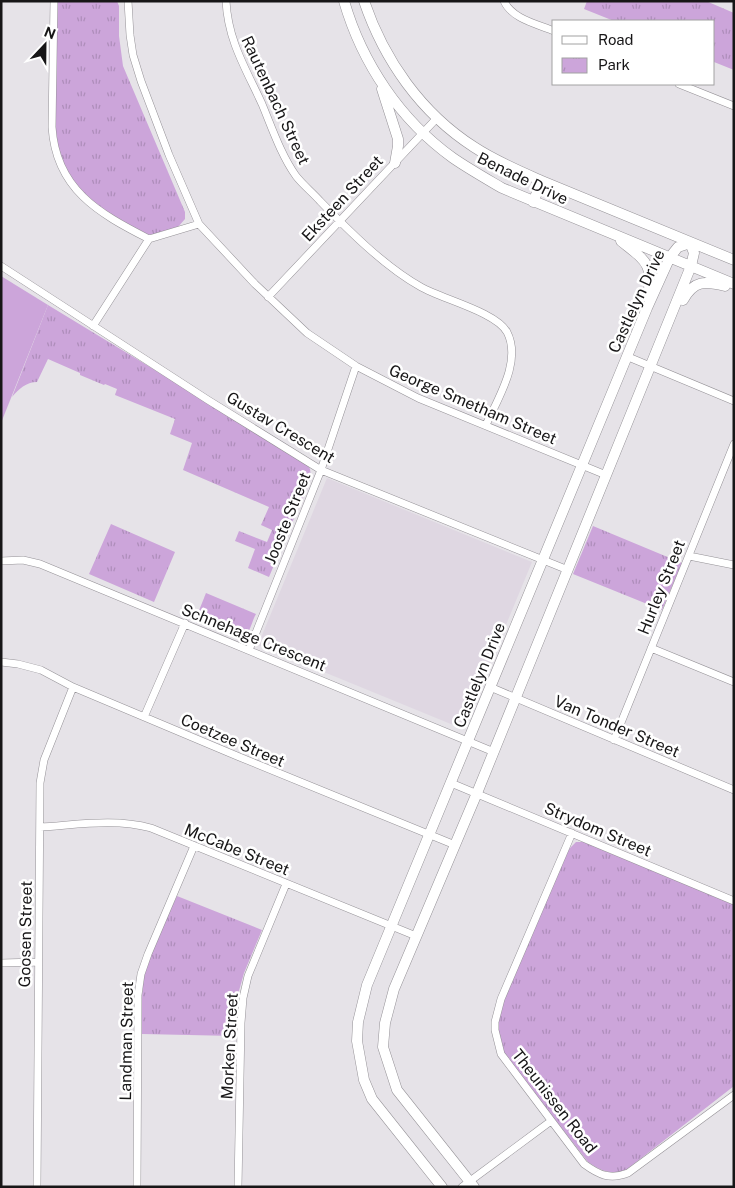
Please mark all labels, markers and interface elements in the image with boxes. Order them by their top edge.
north arrow [20,20,70,70]
legend [552,20,715,85]
text: N [42,23,58,42]
text: Road [598,31,634,48]
street label: Rautenbach Street [237,33,314,168]
text: Park [598,56,630,73]
street label: Benade Drive [474,148,571,209]
street label: Eksteen Street [298,151,387,245]
street label: Castlelyn Drive [604,247,669,356]
street label: George Smetham Street [386,360,560,448]
street label: Gustav Crescent [223,388,338,467]
street label: Jooste Street [260,469,315,567]
street label: Hurley Street [634,537,689,637]
street label: Schnehage Crescent [179,600,329,675]
street label: Castlelyn Drive [450,620,509,731]
street label: Van Tonder Street [551,691,682,761]
street label: Coetzee Street [178,710,288,771]
street label: Strydom Street [541,798,654,861]
street label: McCabe Street [181,820,292,879]
street label: Goosen Street [15,880,36,988]
street label: Landman Street [116,981,137,1101]
street label: Morken Street [217,992,242,1100]
street label: Theunissen Road [508,1046,601,1157]

